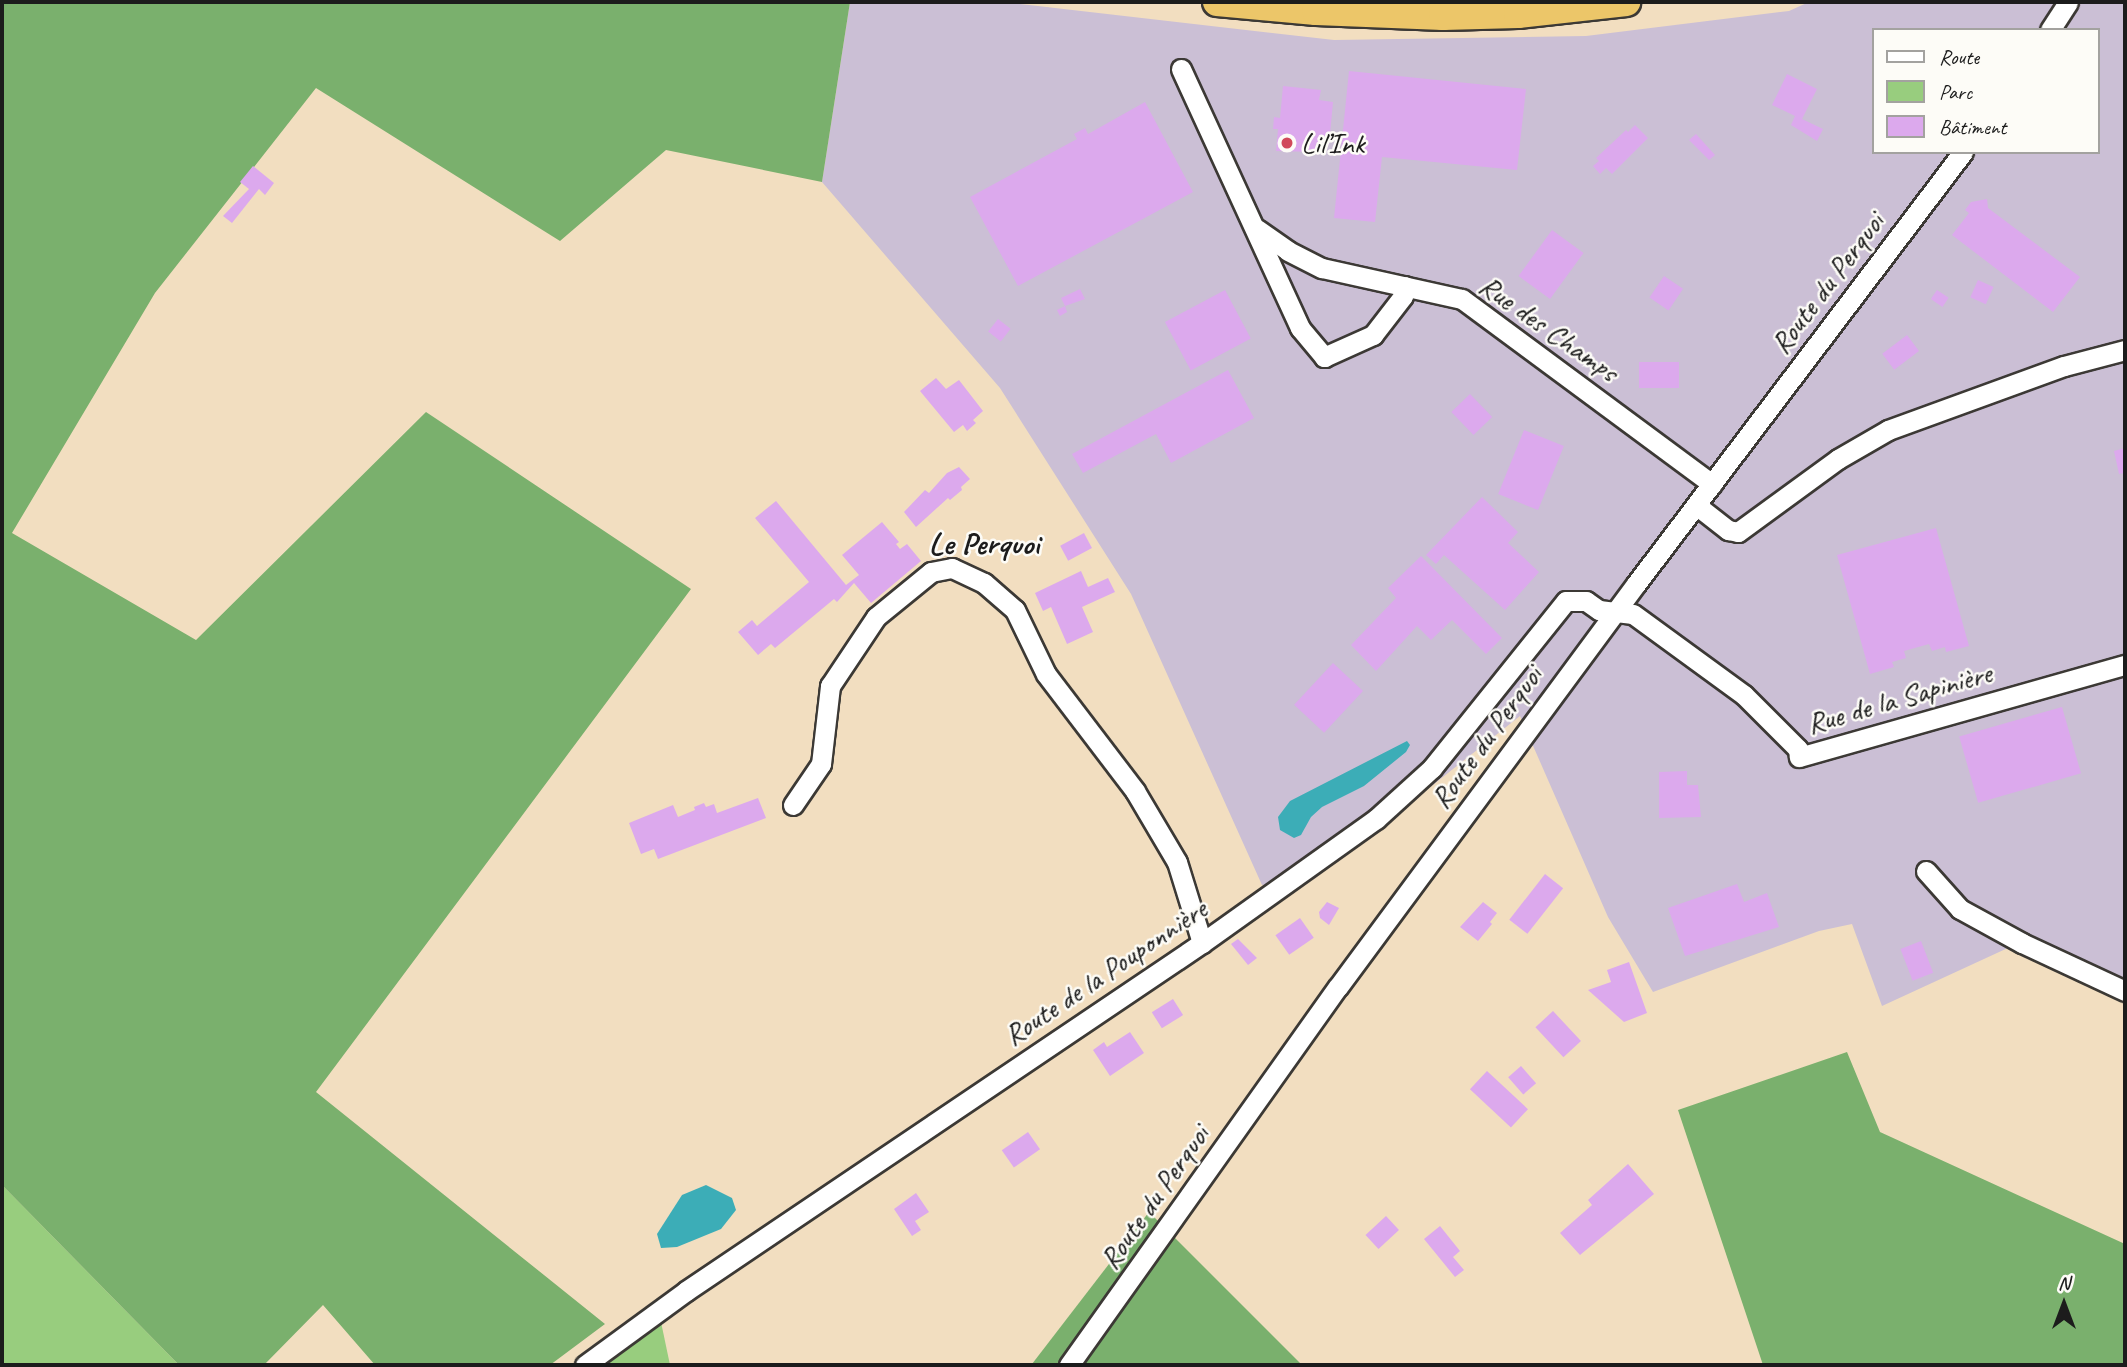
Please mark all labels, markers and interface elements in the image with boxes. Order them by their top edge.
legend [1871,28,2099,154]
text: Route [1939,44,1979,70]
text: Parc [1939,79,1972,105]
text: Bâtiment [1939,114,2006,140]
place label: Lil’Ink [1301,125,1364,161]
marker: Lil’Ink [1279,135,1295,151]
street label: Route du Perquoi [1762,206,1892,360]
street label: Rue des Champs [1472,266,1626,390]
district label: Le Perquoi [929,525,1039,563]
street label: Rue de la Sapinière [1802,654,1996,742]
street label: Route du Perquoi [1422,659,1550,815]
street label: Route de la Pouponnière [996,890,1214,1054]
street label: Route du Perquoi [1091,1118,1217,1276]
north arrow [2029,1269,2099,1339]
text: N [2058,1271,2070,1295]

